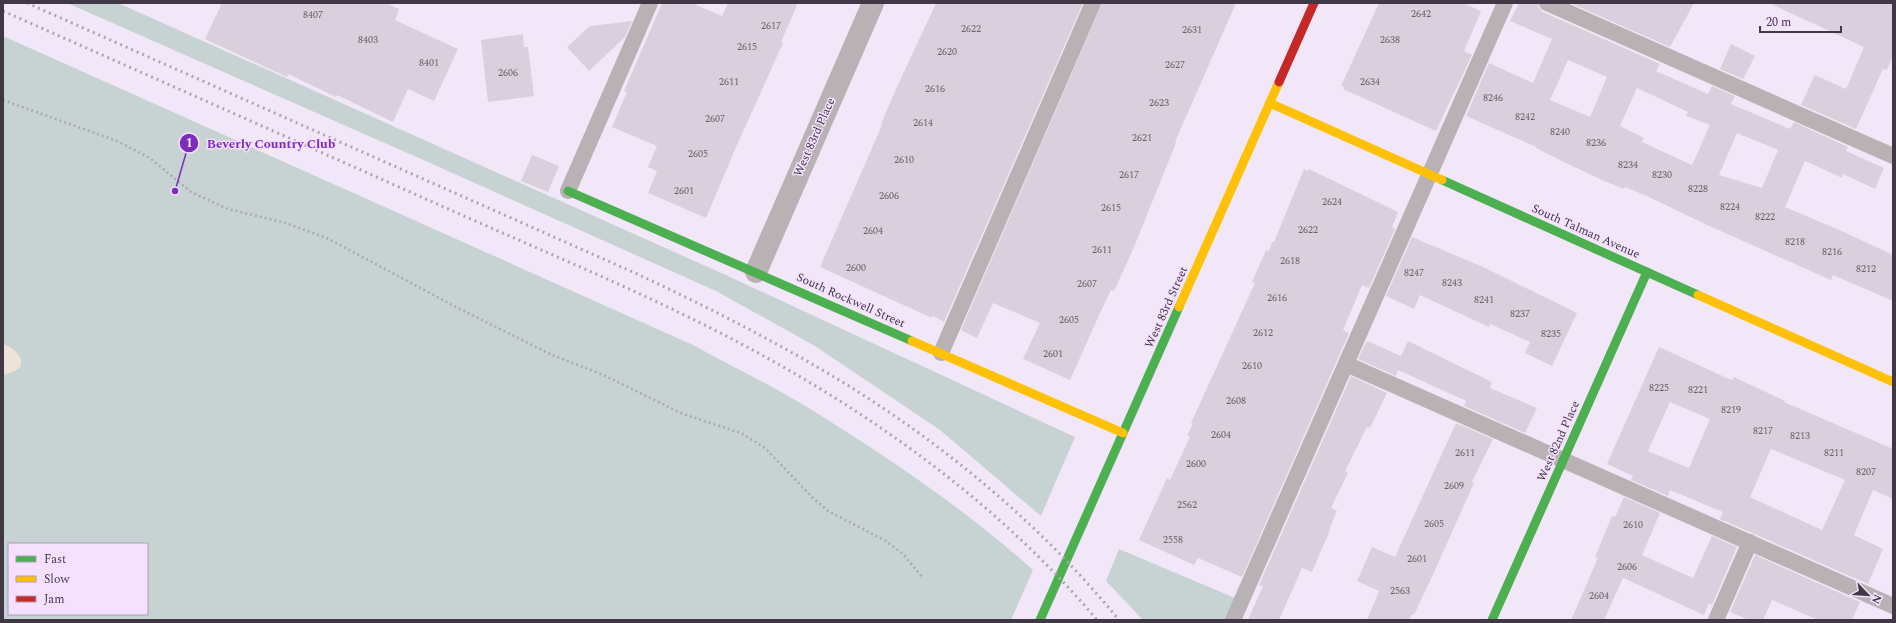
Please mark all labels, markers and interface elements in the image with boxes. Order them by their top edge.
house number: 2642 [1411,6,1431,22]
house number: 8407 [303,7,323,23]
scale bar [1760,8,1841,34]
text: 20 m [1766,13,1791,32]
house number: 2617 [761,18,781,34]
house number: 2622 [961,21,981,37]
house number: 2631 [1182,22,1202,38]
house number: 8403 [358,32,378,48]
house number: 2638 [1380,32,1400,48]
house number: 2615 [737,39,757,55]
house number: 2620 [937,44,957,60]
house number: 8401 [419,55,439,71]
house number: 2627 [1165,57,1185,73]
house number: 2606 [498,65,518,81]
house number: 2611 [719,74,739,90]
house number: 2634 [1360,74,1380,90]
house number: 2616 [925,81,945,97]
house number: 8246 [1483,90,1503,106]
street label: West 83rd Place [789,94,840,180]
house number: 2623 [1149,95,1169,111]
house number: 8242 [1515,109,1535,125]
house number: 2607 [705,111,725,127]
house number: 2614 [913,115,933,131]
house number: 8240 [1550,124,1570,140]
house number: 2621 [1132,130,1152,146]
callout: Beverly Country Club [179,131,344,156]
text: 1 [186,134,192,153]
text: Beverly Country Club [207,134,336,154]
house number: 8236 [1586,135,1606,151]
house number: 2605 [688,146,708,162]
house number: 2610 [894,152,914,168]
house number: 8234 [1618,157,1638,173]
house number: 2617 [1119,167,1139,183]
house number: 8230 [1652,167,1672,183]
house number: 8228 [1688,181,1708,197]
house number: 2601 [674,183,694,199]
house number: 2606 [879,188,899,204]
house number: 2624 [1322,194,1342,210]
street label: South Talman Avenue [1529,199,1643,264]
house number: 8224 [1720,199,1740,215]
house number: 2615 [1101,200,1121,216]
house number: 8222 [1755,209,1775,225]
house number: 2622 [1298,222,1318,238]
house number: 2604 [863,223,883,239]
house number: 8218 [1785,234,1805,250]
house number: 2611 [1092,242,1112,258]
house number: 8216 [1822,244,1842,260]
house number: 2618 [1280,253,1300,269]
house number: 2600 [846,260,866,276]
house number: 8212 [1856,261,1876,277]
street label: West 83rd Street [1140,263,1193,351]
house number: 8247 [1404,265,1424,281]
street label: South Rockwell Street [793,268,908,333]
house number: 8243 [1442,275,1462,291]
house number: 2607 [1077,276,1097,292]
house number: 2616 [1267,290,1287,306]
house number: 8241 [1474,292,1494,308]
house number: 8237 [1510,306,1530,322]
house number: 2605 [1059,312,1079,328]
house number: 2612 [1253,325,1273,341]
house number: 8235 [1541,326,1561,342]
house number: 2601 [1043,346,1063,362]
house number: 2610 [1242,358,1262,374]
house number: 8225 [1649,380,1669,396]
house number: 8221 [1688,382,1708,398]
house number: 2608 [1226,393,1246,409]
street label: West 82nd Place [1532,397,1585,485]
house number: 8219 [1721,402,1741,418]
house number: 8217 [1753,423,1773,439]
house number: 2604 [1211,427,1231,443]
house number: 8213 [1790,428,1810,444]
house number: 2611 [1455,445,1475,461]
house number: 8211 [1824,445,1844,461]
house number: 2600 [1186,456,1206,472]
house number: 8207 [1856,464,1876,480]
house number: 2609 [1444,478,1464,494]
house number: 2562 [1177,497,1197,513]
house number: 2605 [1424,516,1444,532]
house number: 2610 [1623,517,1643,533]
house number: 2558 [1163,532,1183,548]
legend [8,543,148,615]
text: Fast [44,550,66,569]
house number: 2601 [1407,551,1427,567]
house number: 2606 [1617,559,1637,575]
text: Slow [44,570,70,589]
north arrow [1848,575,1888,615]
house number: 2563 [1390,583,1410,599]
house number: 2604 [1589,588,1609,604]
text: Jam [44,590,65,609]
text: N [1867,591,1886,607]

